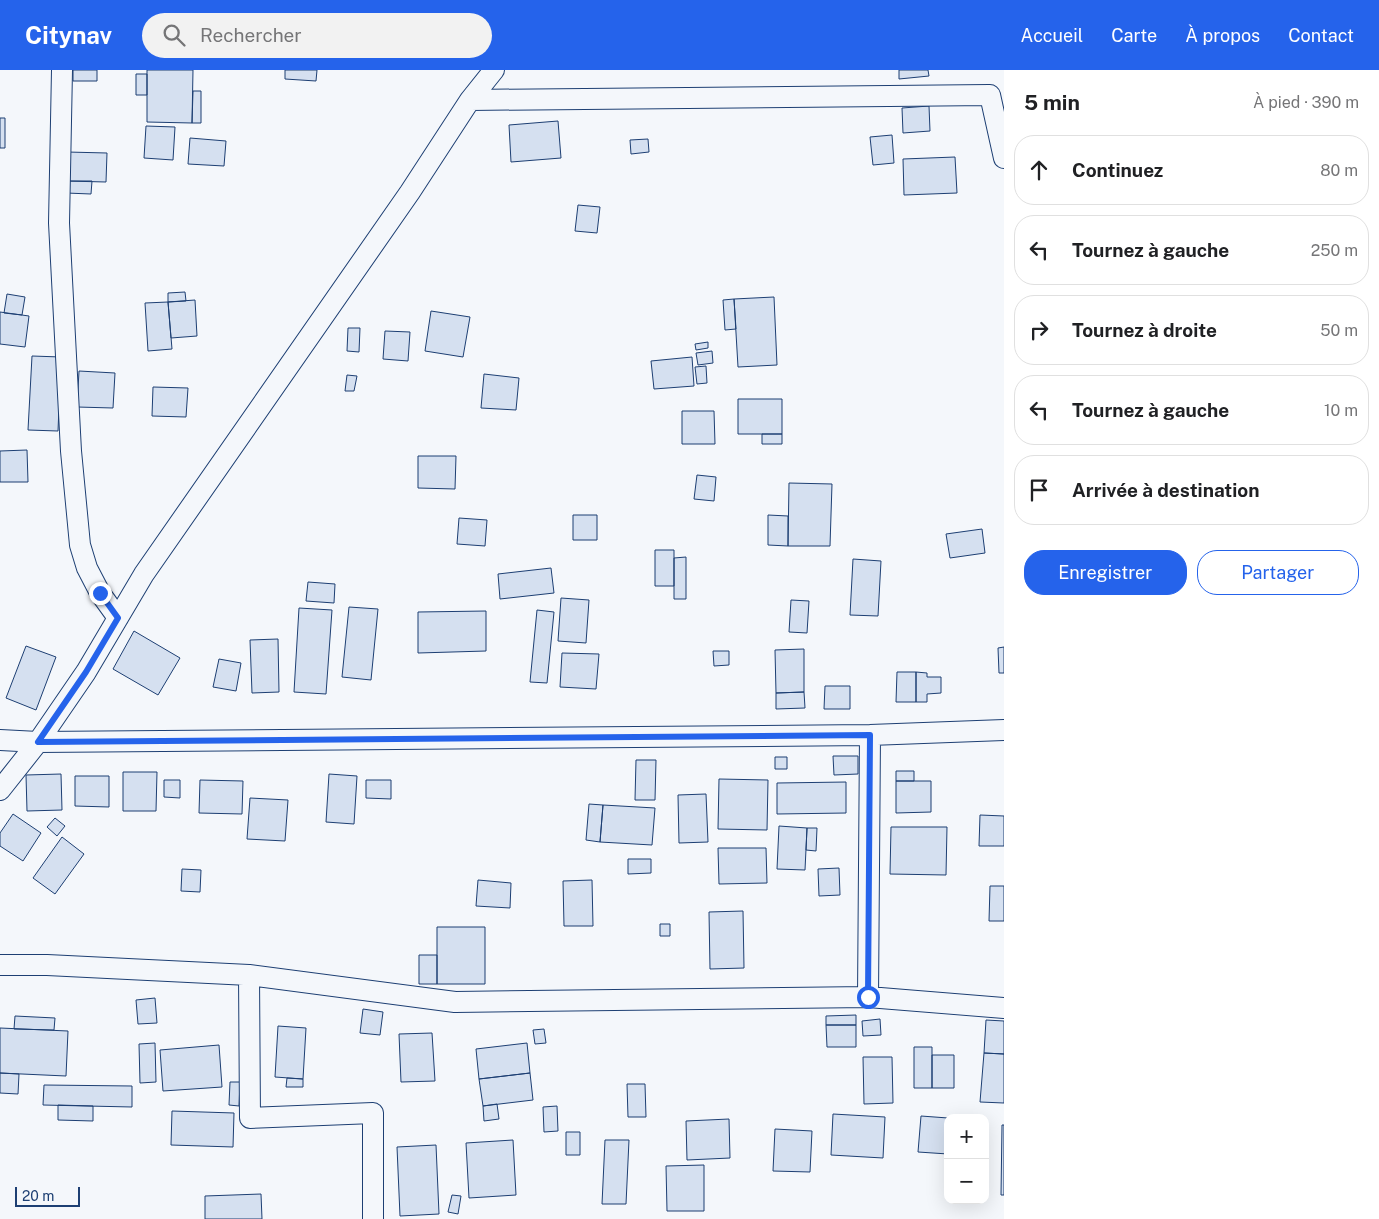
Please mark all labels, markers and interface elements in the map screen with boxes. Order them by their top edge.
search box [142,13,492,58]
text: Citynav [25,21,112,49]
icon: search [160,21,188,49]
text: Rechercher [200,24,302,46]
text: Accueil [1021,25,1083,46]
text: Carte [1111,25,1157,46]
text: À propos [1185,25,1260,46]
text: Contact [1288,25,1354,46]
text: 5 min [1024,90,1080,115]
text: À pied · 390 m [1253,93,1359,112]
icon: ahead [1025,156,1053,184]
text: Continuez [1072,159,1163,181]
text: 80 m [1320,161,1358,180]
icon: left [1025,236,1053,264]
text: Tournez à gauche [1072,239,1229,261]
text: 250 m [1311,241,1358,260]
icon: right [1025,316,1053,344]
text: Tournez à droite [1072,319,1217,341]
text: 50 m [1320,321,1358,340]
icon: left [1025,396,1053,424]
text: Tournez à gauche [1072,399,1229,421]
text: 10 m [1324,401,1358,420]
icon: arrive [1025,476,1053,504]
text: Arrivée à destination [1072,479,1260,501]
button: Enregistrer [1024,550,1187,595]
button: Partager [1197,550,1359,595]
route end [89,582,112,605]
route start [857,986,880,1009]
map controls [944,1114,989,1204]
button: + [944,1114,989,1159]
button: − [944,1159,989,1204]
scale bar [15,1184,80,1207]
text: 20 m [22,1188,54,1204]

